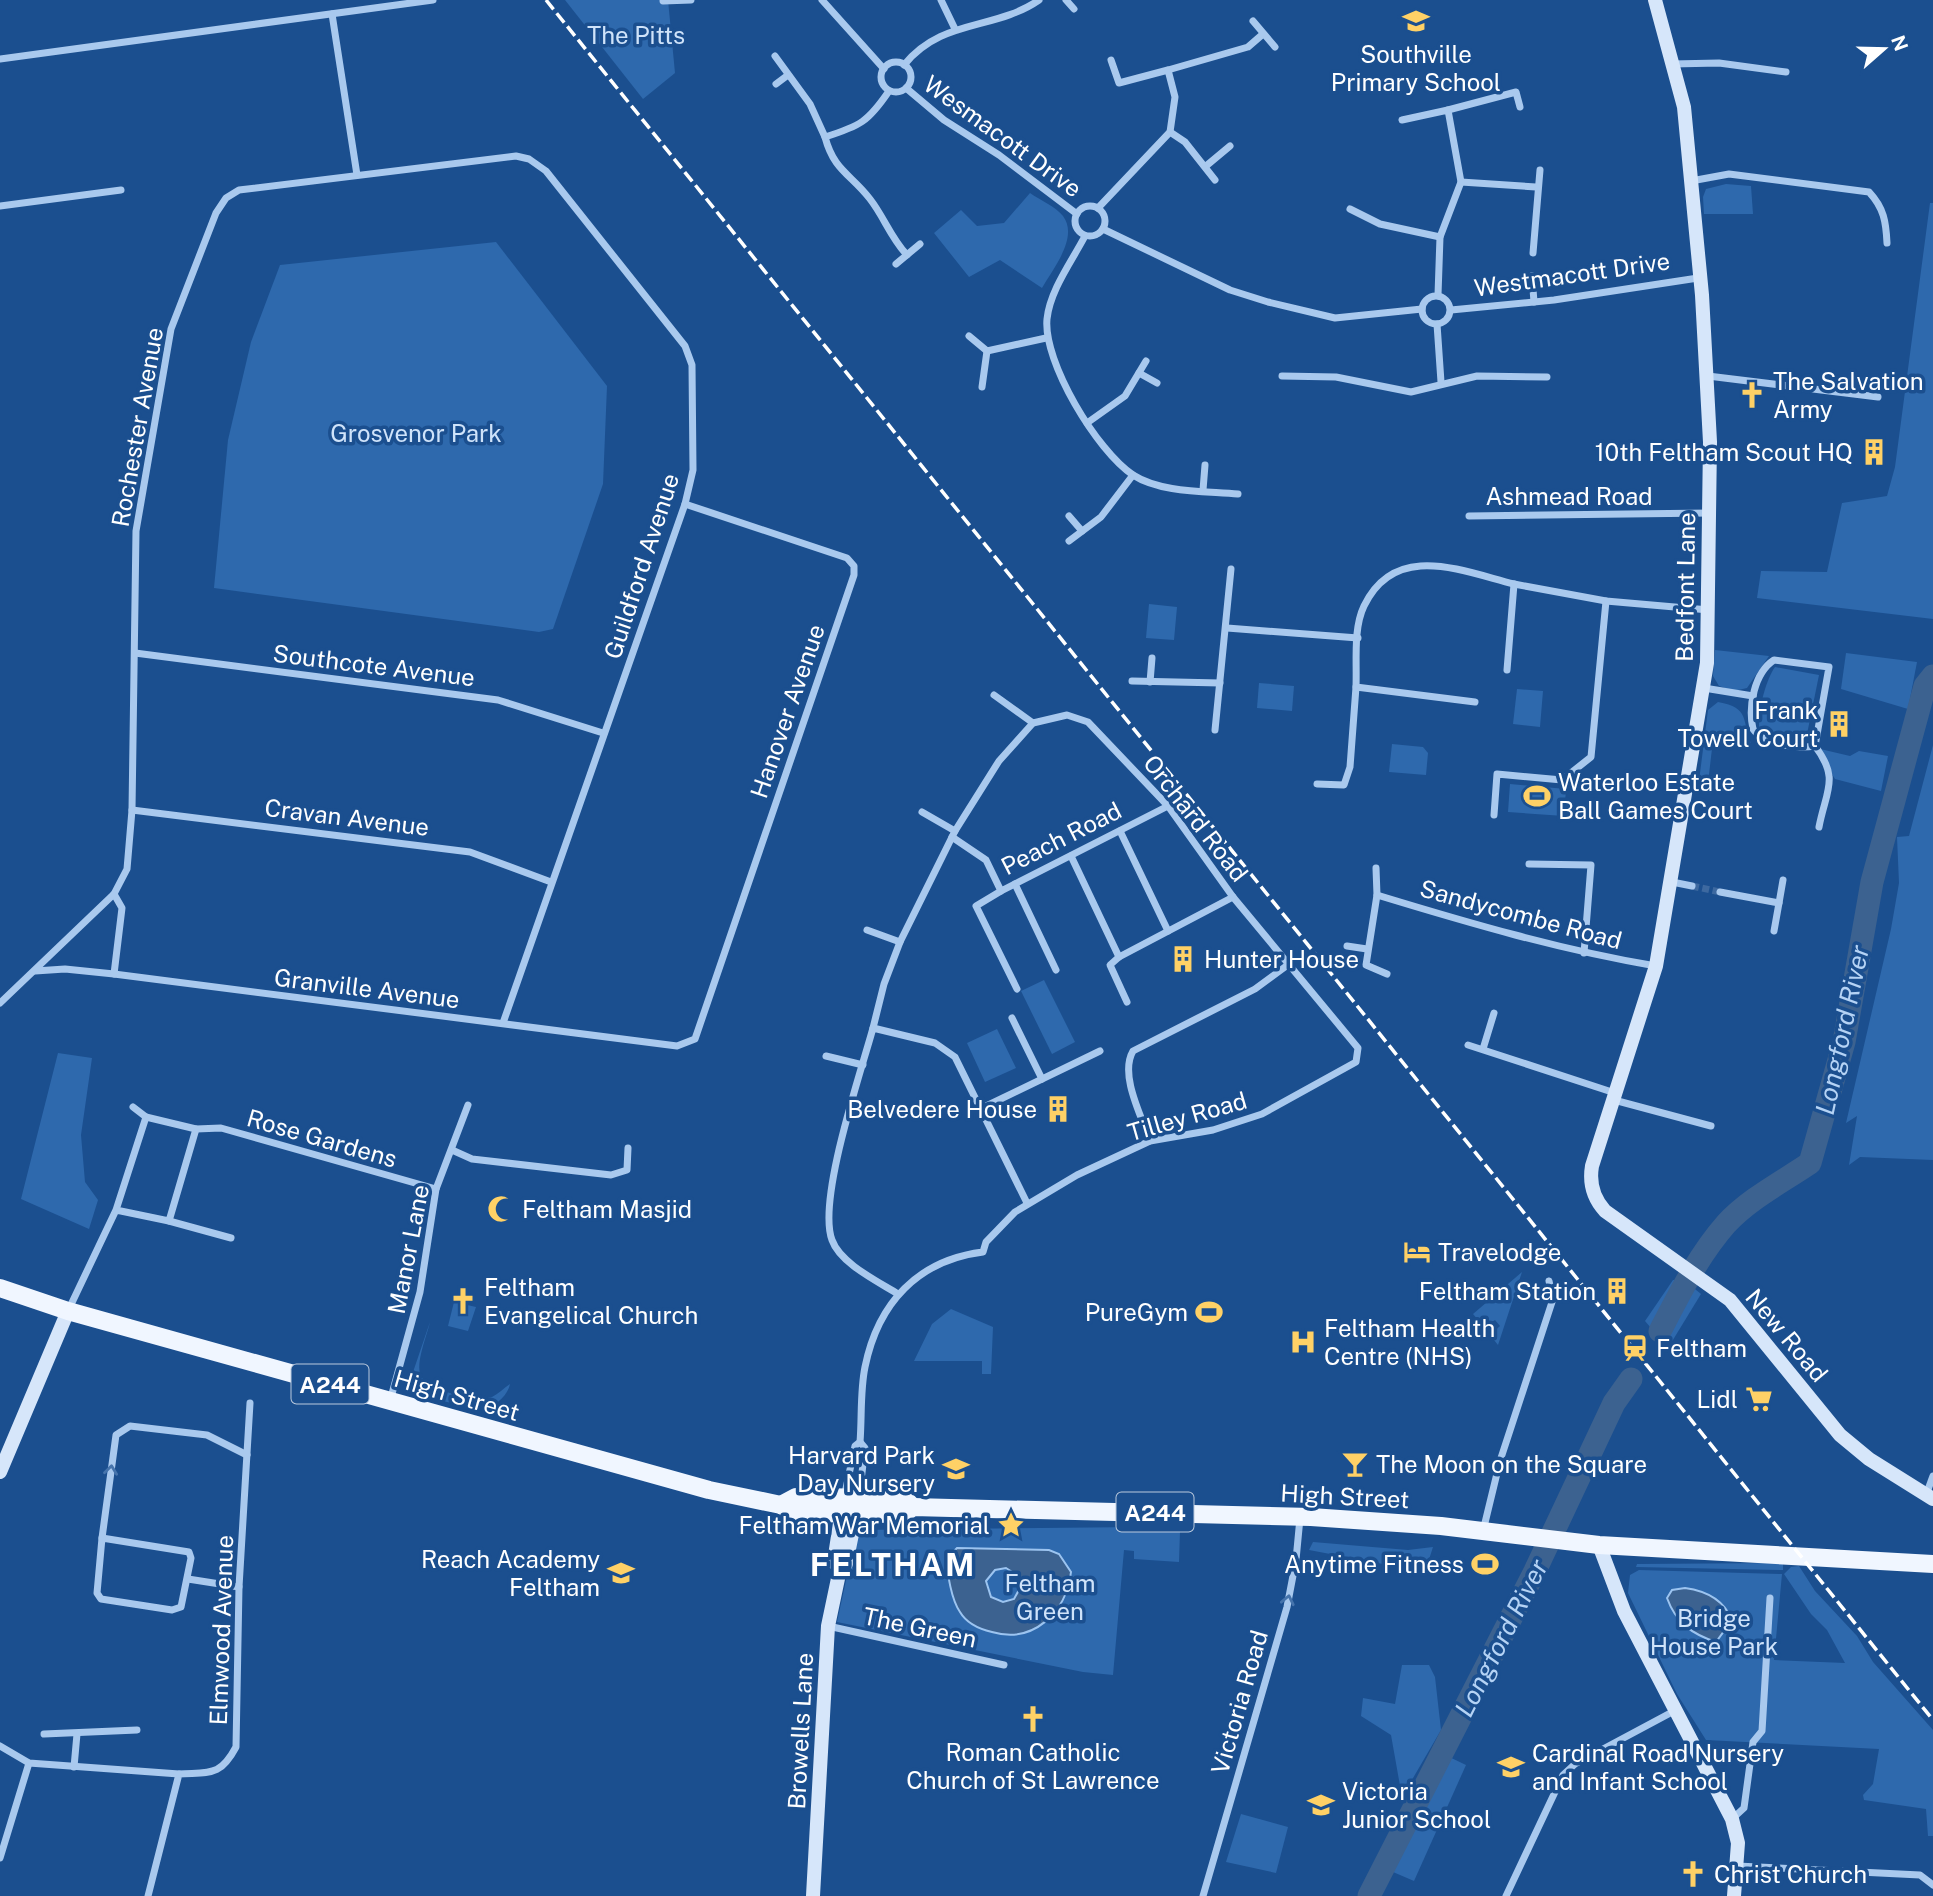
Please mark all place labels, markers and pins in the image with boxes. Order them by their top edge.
school or university icon: Southville Primary School [1401,6,1431,36]
place label: Southville Primary School [1331,40,1501,96]
place label: The Salvation Army [1773,367,1924,423]
church icon: The Salvation Army [1737,380,1767,410]
building icon: 10th Feltham Scout HQ [1859,437,1889,467]
place label: 10th Feltham Scout HQ [1595,438,1853,466]
place label: Frank Towell Court [1677,696,1818,752]
building icon: Frank Towell Court [1824,709,1854,739]
place label: Waterloo Estate Ball Games Court [1558,768,1753,824]
sports icon: Waterloo Estate Ball Games Court [1522,781,1552,811]
building icon: Hunter House [1168,944,1198,974]
place label: Hunter House [1204,945,1359,973]
building icon: Belvedere House [1043,1094,1073,1124]
place label: Belvedere House [847,1095,1037,1123]
mosque icon: Feltham Masjid [486,1194,516,1224]
place label: Feltham Masjid [522,1195,692,1223]
hotel icon: Travelodge [1402,1237,1432,1267]
place label: Travelodge [1438,1238,1561,1266]
place label: Feltham Evangelical Church [484,1273,698,1329]
building icon: Feltham Station [1602,1276,1632,1306]
place label: Feltham Station [1419,1277,1596,1305]
church icon: Feltham Evangelical Church [448,1286,478,1316]
sports icon: PureGym [1194,1297,1224,1327]
place label: PureGym [1085,1298,1188,1326]
place label: Feltham Health Centre (NHS) [1324,1314,1495,1370]
hospital icon: Feltham Health Centre (NHS) [1288,1327,1318,1357]
station icon: Feltham [1620,1333,1650,1363]
place label: Feltham [1656,1334,1747,1362]
supermarket icon: Lidl [1744,1384,1774,1414]
place label: Lidl [1696,1385,1738,1413]
place label: Harvard Park Day Nursery [788,1441,935,1497]
bar icon: The Moon on the Square [1340,1449,1370,1479]
place label: The Moon on the Square [1376,1450,1647,1478]
school or university icon: Harvard Park Day Nursery [941,1454,971,1484]
place icon: Feltham War Memorial [996,1510,1026,1540]
place label: Feltham War Memorial [739,1511,990,1539]
place label: Reach Academy Feltham [421,1545,600,1601]
sports icon: Anytime Fitness [1470,1549,1500,1579]
place label: Anytime Fitness [1284,1550,1464,1578]
school or university icon: Reach Academy Feltham [606,1558,636,1588]
church icon: Roman Catholic Church of St Lawrence [1018,1704,1048,1734]
place label: Roman Catholic Church of St Lawrence [906,1738,1160,1794]
place label: Cardinal Road Nursery and Infant School [1532,1739,1784,1795]
school or university icon: Cardinal Road Nursery and Infant School [1496,1752,1526,1782]
place label: Victoria Junior School [1342,1777,1491,1833]
school or university icon: Victoria Junior School [1306,1790,1336,1820]
church icon: Christ Church [1678,1859,1708,1889]
place label: Christ Church [1714,1860,1867,1888]

